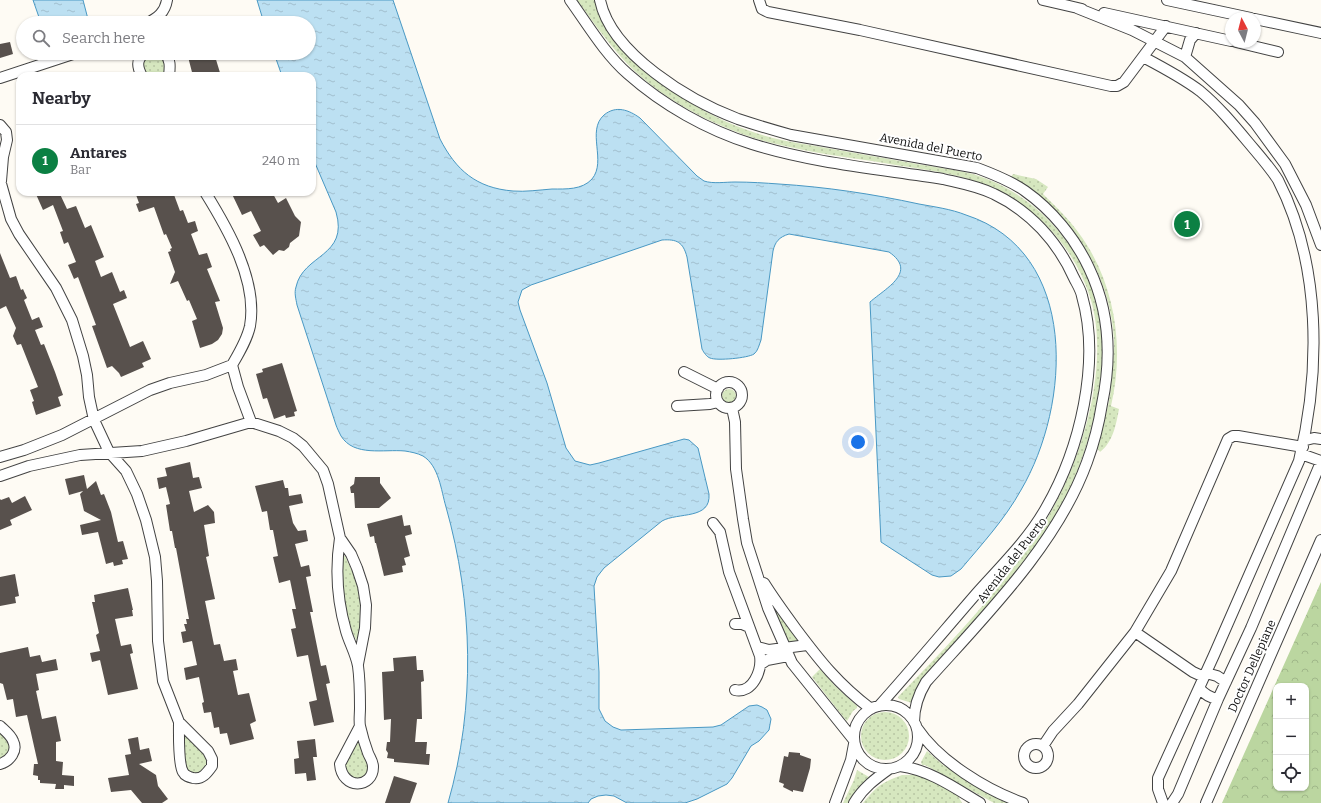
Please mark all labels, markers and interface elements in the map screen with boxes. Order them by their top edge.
north arrow [1225,12,1261,48]
search box [16,16,316,60]
icon: search [30,27,52,49]
text: Search here [62,29,145,47]
text: Nearby [32,88,91,109]
street label: Avenida del Puerto [878,130,984,164]
text: Antares [70,144,127,162]
text: 1 [42,153,48,168]
text: 240 m [262,153,300,168]
text: Bar [70,162,91,177]
pin: 1 [1174,209,1200,239]
your location [848,432,868,452]
street label: Avenida del Puerto [974,514,1050,606]
street label: Doctor Dellepiane [1225,617,1279,715]
map controls [1273,683,1309,791]
button: + [1273,683,1309,719]
button: − [1273,719,1309,755]
button: locate [1273,755,1309,791]

